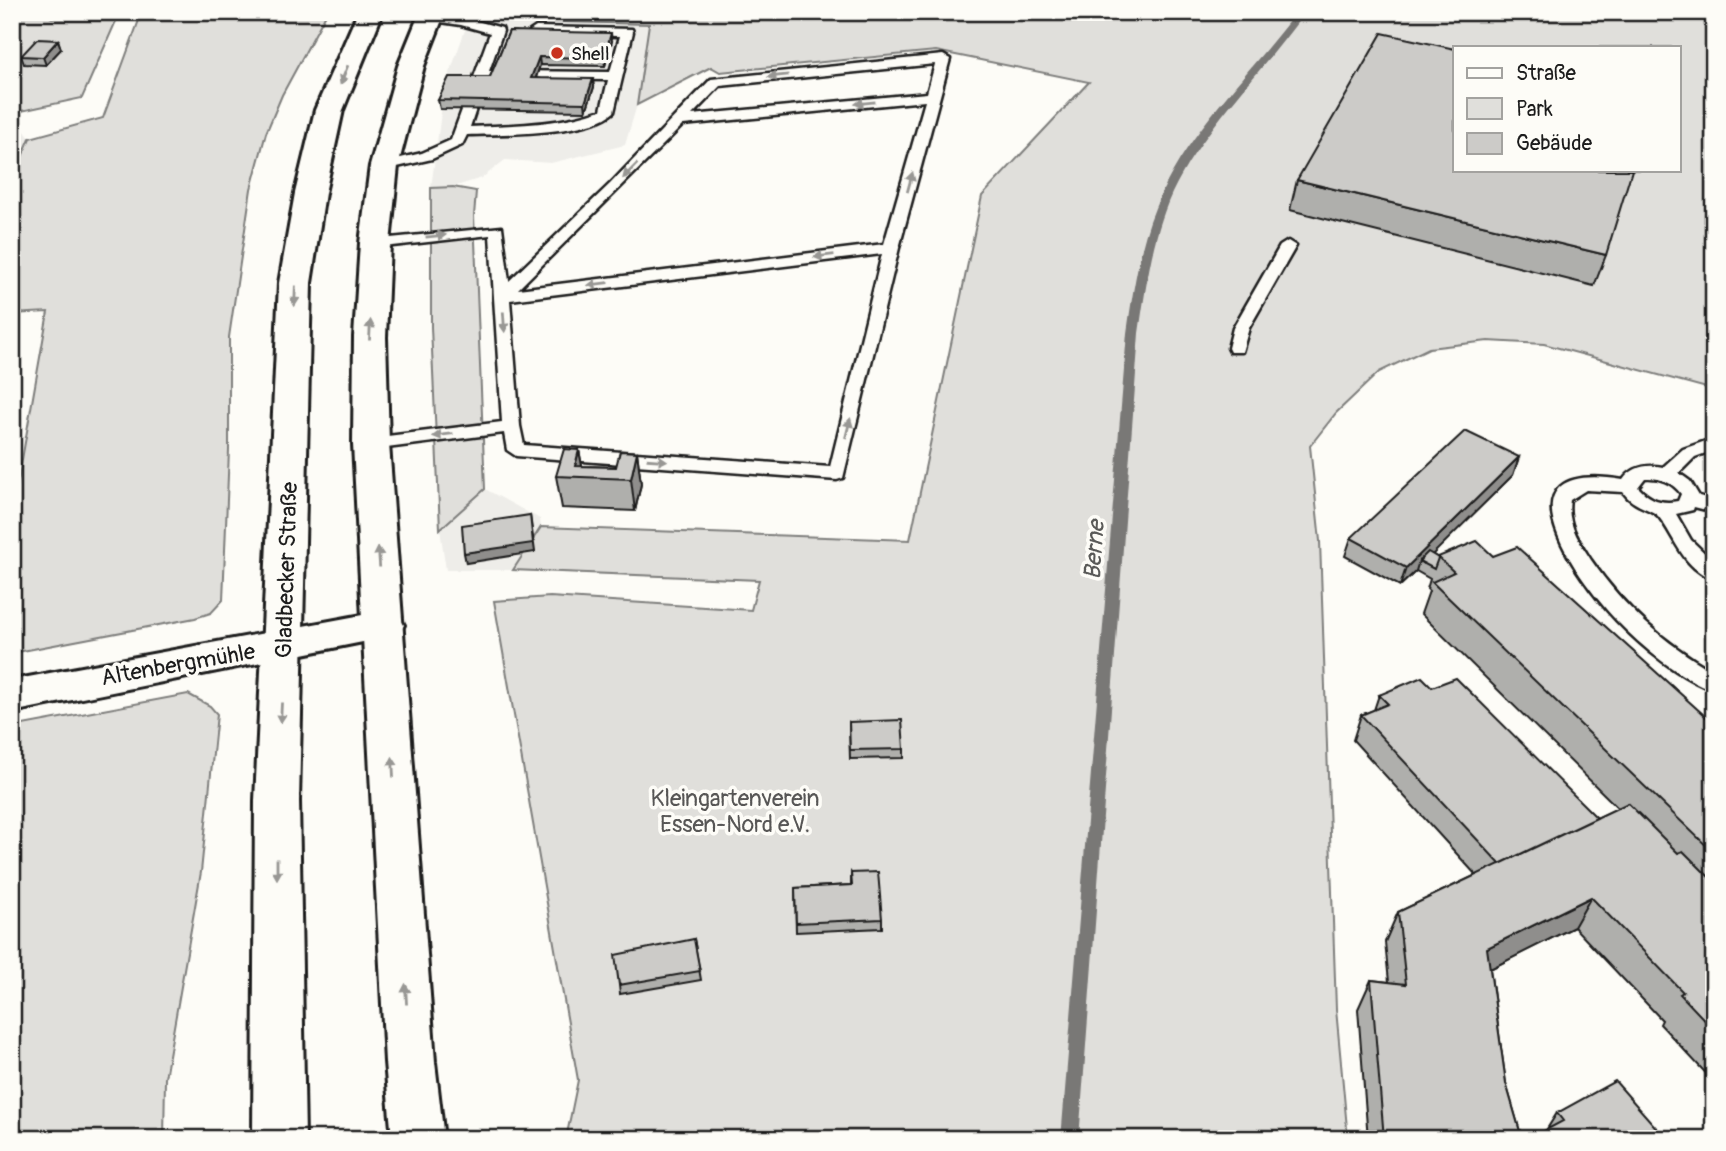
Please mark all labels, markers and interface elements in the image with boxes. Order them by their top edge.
place label: Shell [571,42,609,66]
marker: Shell [549,45,565,61]
legend [1453,46,1680,172]
text: Straße [1516,60,1576,87]
one-way arrow [338,64,349,85]
one-way arrow [767,71,789,82]
text: Park [1516,96,1553,123]
one-way arrow [853,97,875,108]
text: Gebäude [1516,130,1593,157]
one-way arrow [622,162,639,179]
one-way arrow [905,171,915,192]
one-way arrow [425,230,447,241]
one-way arrow [812,250,834,261]
one-way arrow [587,278,609,289]
one-way arrow [289,285,301,307]
one-way arrow [499,311,510,333]
one-way arrow [365,319,376,341]
one-way arrow [843,417,854,439]
one-way arrow [432,429,454,440]
one-way arrow [647,455,669,466]
street label: Gladbecker Straße [269,481,304,659]
water label: Berne [1078,517,1111,581]
one-way arrow [373,546,384,568]
street label: Altenbergmühle [99,637,258,692]
one-way arrow [275,703,286,725]
one-way arrow [387,755,398,777]
park label: Kleingartenverein Essen-Nord e.V. [651,784,819,839]
one-way arrow [271,858,283,880]
one-way arrow [400,982,411,1004]

